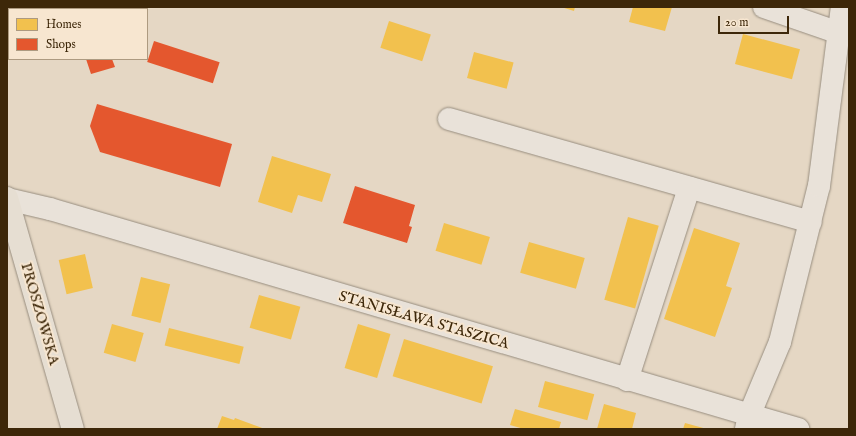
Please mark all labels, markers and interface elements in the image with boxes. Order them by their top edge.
legend [8,8,148,60]
scale bar [720,8,791,34]
text: 20 m [725,15,748,30]
text: Homes [46,17,82,32]
text: Shops [46,37,76,52]
street label: PROSZOWSKA [17,261,63,367]
street label: STANISŁAWA STASZICA [337,287,511,353]

